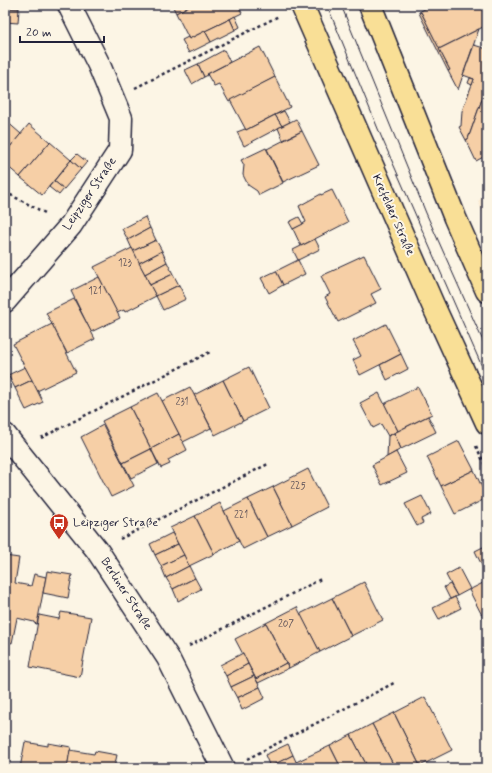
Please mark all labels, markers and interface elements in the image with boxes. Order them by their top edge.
scale bar [20,18,104,44]
text: 20 m [26,25,52,41]
street label: Leipziger Straße [60,154,120,234]
street label: Krefelder Straße [368,172,418,258]
house number: 123 [118,257,132,270]
house number: 121 [88,285,102,298]
house number: 231 [175,396,189,409]
house number: 225 [290,480,306,493]
house number: 221 [234,509,248,522]
bus stop icon: Leipziger Straße [48,512,70,540]
place label: Leipziger Straße [73,515,158,531]
street label: Berliner Straße [97,555,155,633]
house number: 207 [278,618,295,631]

